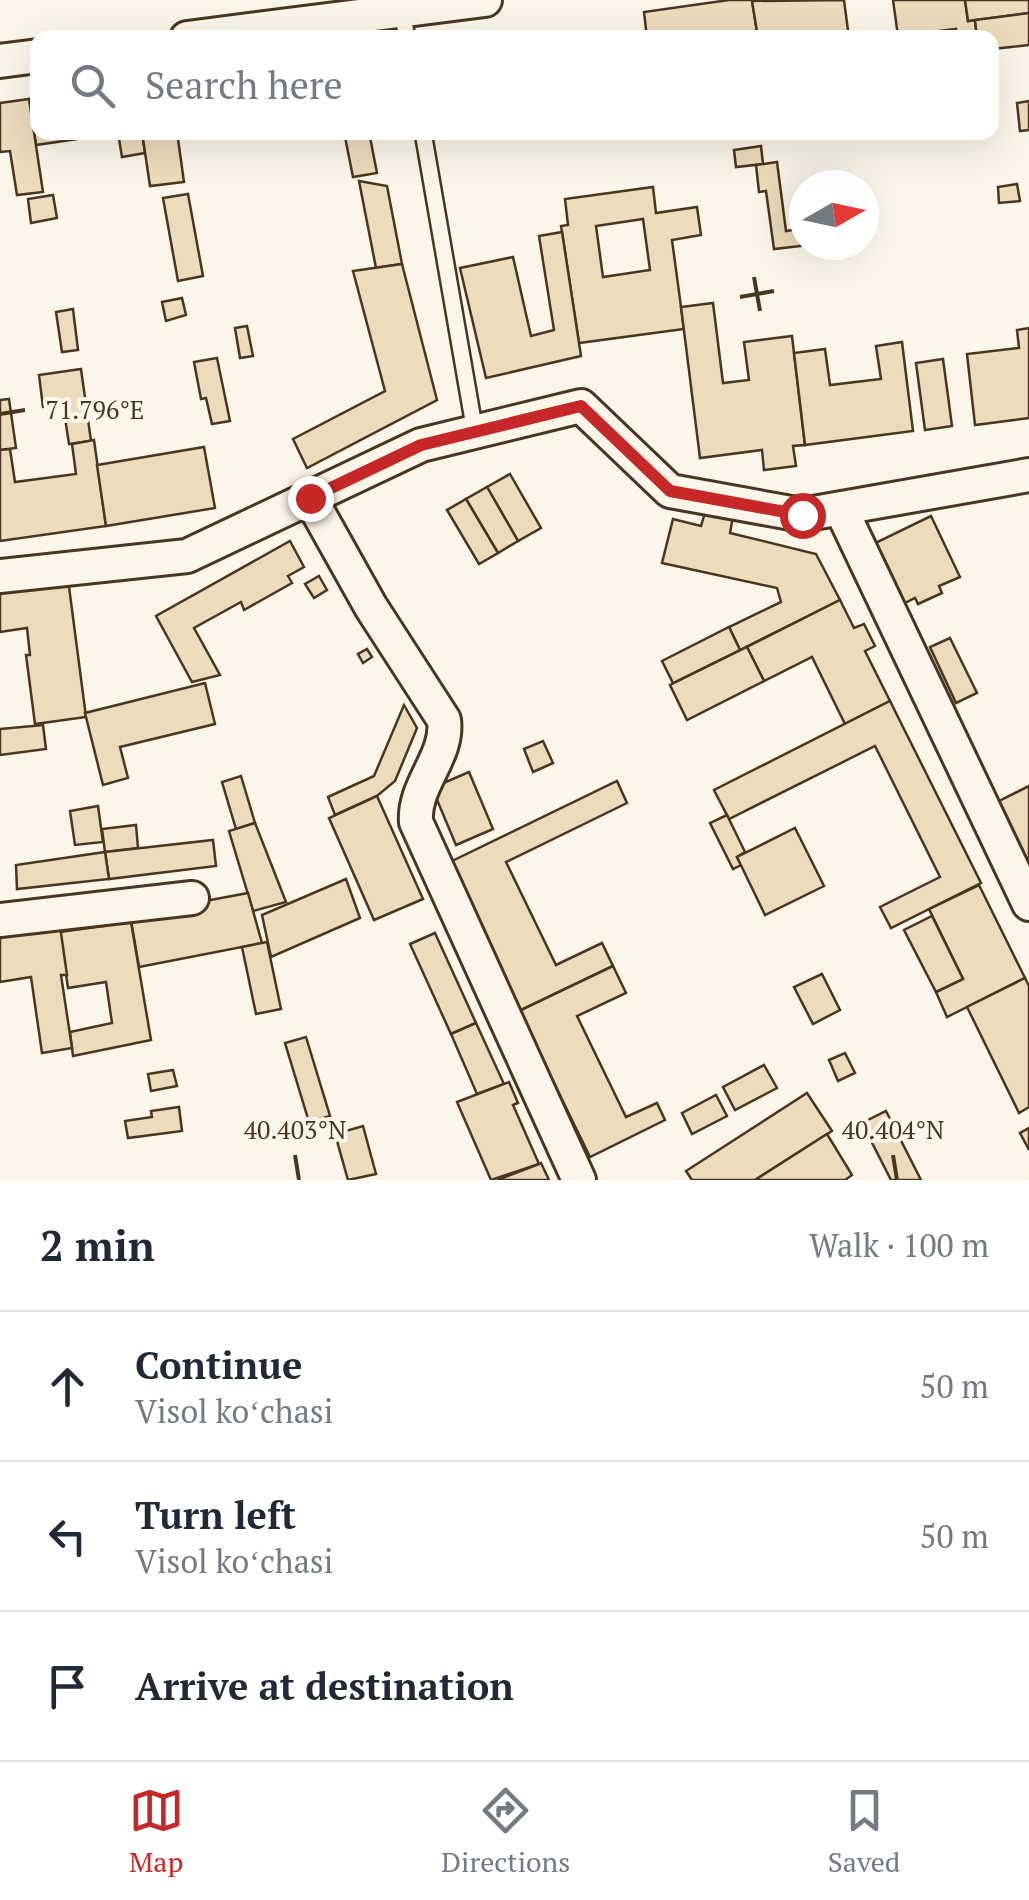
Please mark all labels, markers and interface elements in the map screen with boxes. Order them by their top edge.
search box [30,30,999,140]
icon: search [65,58,120,113]
text: Search here [145,60,343,110]
north arrow [789,170,879,260]
text: 71.796°E [46,393,144,426]
route end [288,476,334,522]
route start [780,493,826,539]
text: 40.403°N [244,1113,346,1146]
text: 40.404°N [842,1113,944,1146]
text: 2 min [40,1217,155,1273]
text: Walk · 100 m [809,1224,989,1266]
text: Continue [135,1340,302,1390]
icon: ahead [40,1359,95,1414]
text: 50 m [919,1365,989,1407]
text: Visol koʻchasi [135,1390,333,1432]
text: Turn left [135,1490,296,1540]
icon: left [40,1509,95,1564]
text: 50 m [919,1515,989,1557]
text: Visol koʻchasi [135,1540,333,1582]
icon: arrive [40,1659,95,1714]
text: Arrive at destination [135,1661,514,1711]
tab: Map [129,1783,184,1880]
tab: Directions [441,1783,570,1880]
tab: Saved [828,1783,900,1880]

